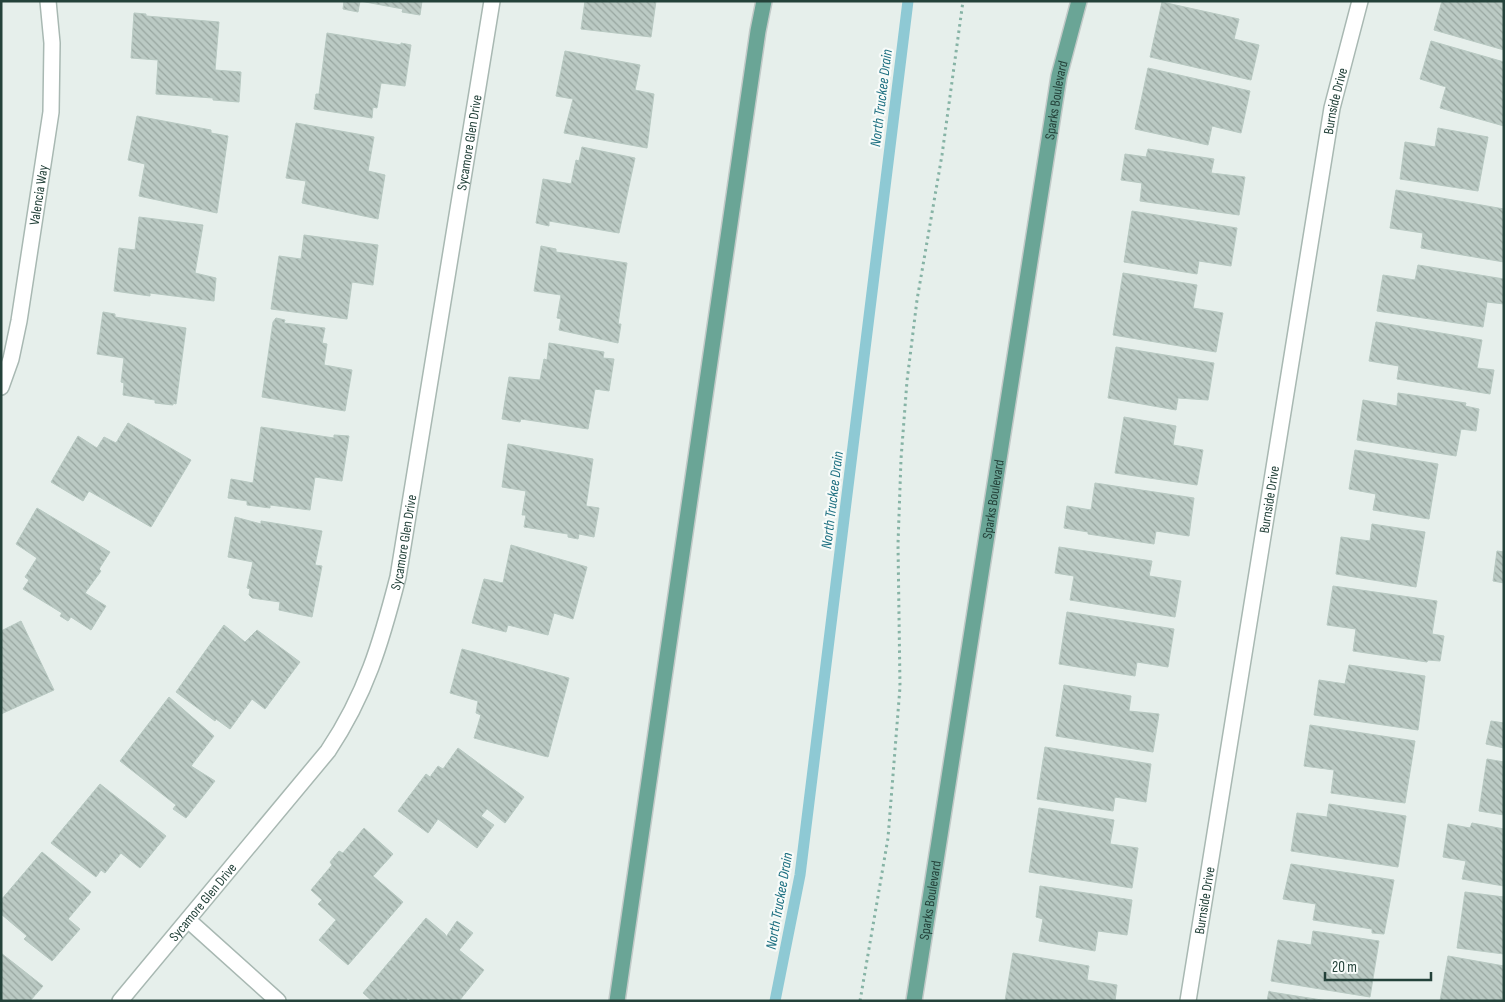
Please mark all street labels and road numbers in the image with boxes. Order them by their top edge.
street label: Sparks Boulevard [1041,59,1072,141]
street label: Burnside Drive [1320,66,1351,136]
street label: Sycamore Glen Drive [453,94,486,192]
street label: Valencia Way [26,163,52,226]
street label: Sparks Boulevard [979,458,1008,540]
street label: Burnside Drive [1256,465,1283,534]
street label: Sycamore Glen Drive [387,493,420,592]
street label: Sparks Boulevard [916,859,945,941]
street label: Sycamore Glen Drive [165,860,240,945]
street label: Burnside Drive [1191,865,1219,935]

